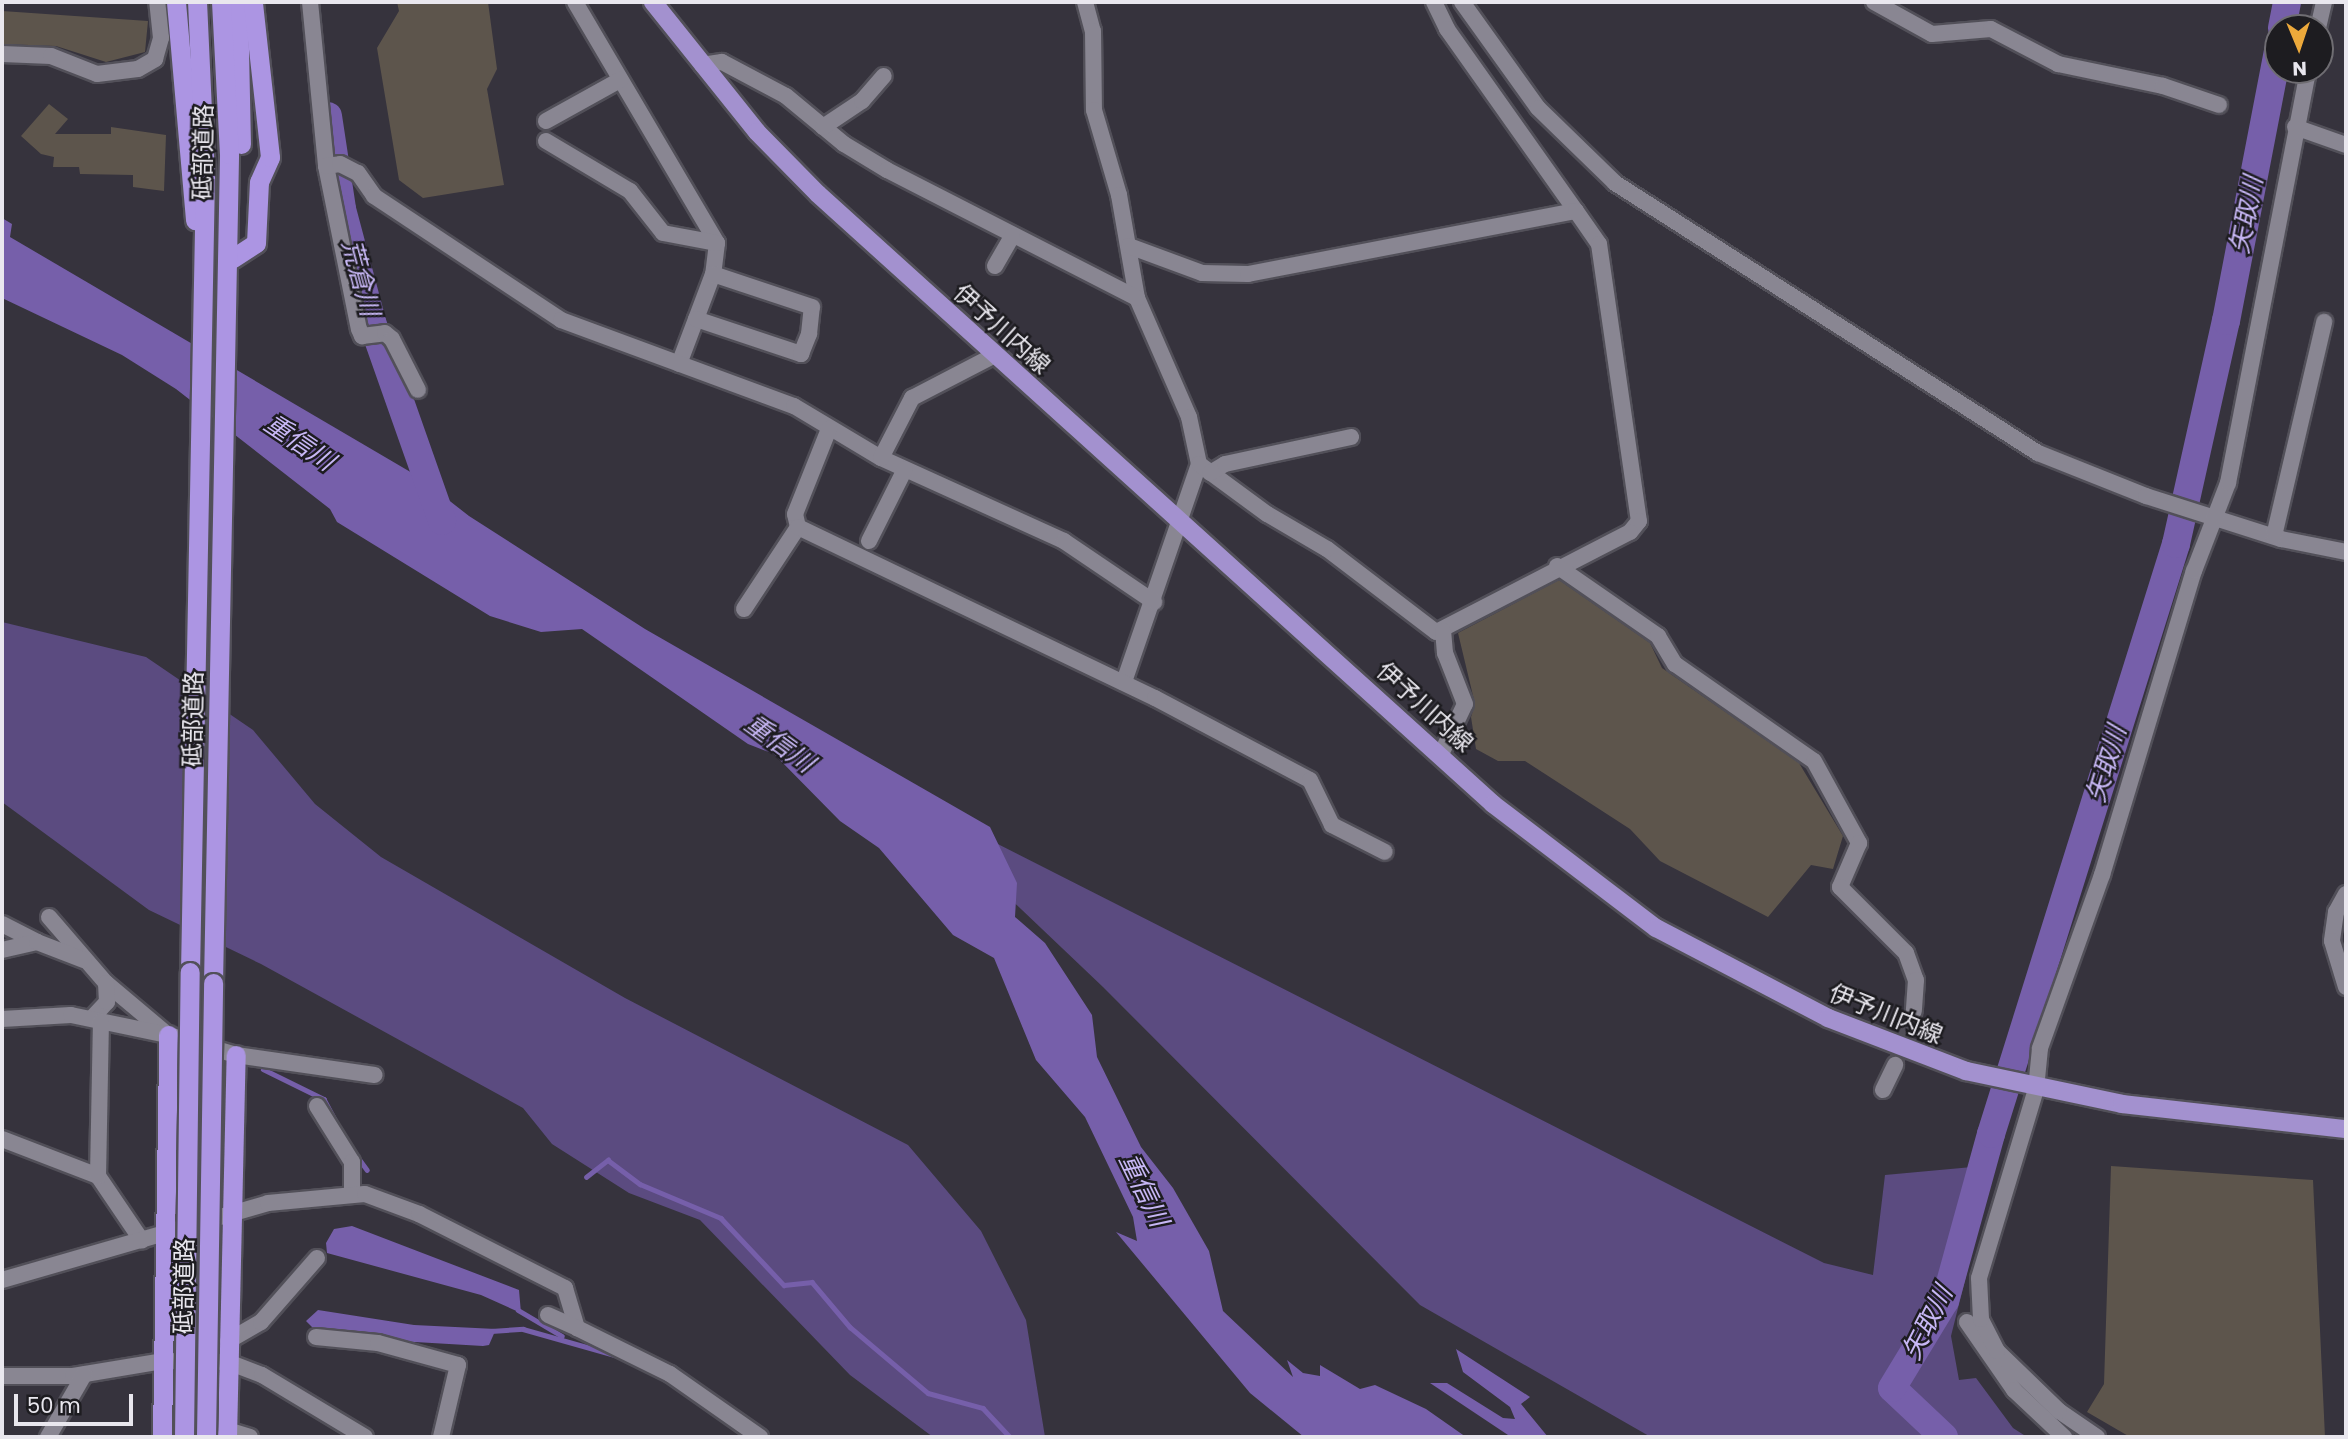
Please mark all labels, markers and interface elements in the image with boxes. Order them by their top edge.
north arrow [2264,14,2334,84]
text: N [2292,55,2307,82]
street label: 砥部道路 [188,104,218,200]
water label: 矢取川 [2224,174,2270,256]
water label: 荒倉川 [335,236,385,320]
street label: 伊予川内線 [948,278,1056,380]
water label: 重信川 [258,408,340,478]
street label: 伊予川内線 [1371,656,1479,758]
street label: 砥部道路 [178,671,208,767]
water label: 重信川 [738,708,820,780]
water label: 矢取川 [2081,722,2133,806]
street label: 伊予川内線 [1825,978,1947,1050]
water label: 重信川 [1112,1148,1174,1232]
street label: 砥部道路 [169,1238,199,1334]
water label: 矢取川 [1896,1281,1960,1365]
scale bar [18,1380,136,1424]
text: 50 m [27,1391,81,1420]

